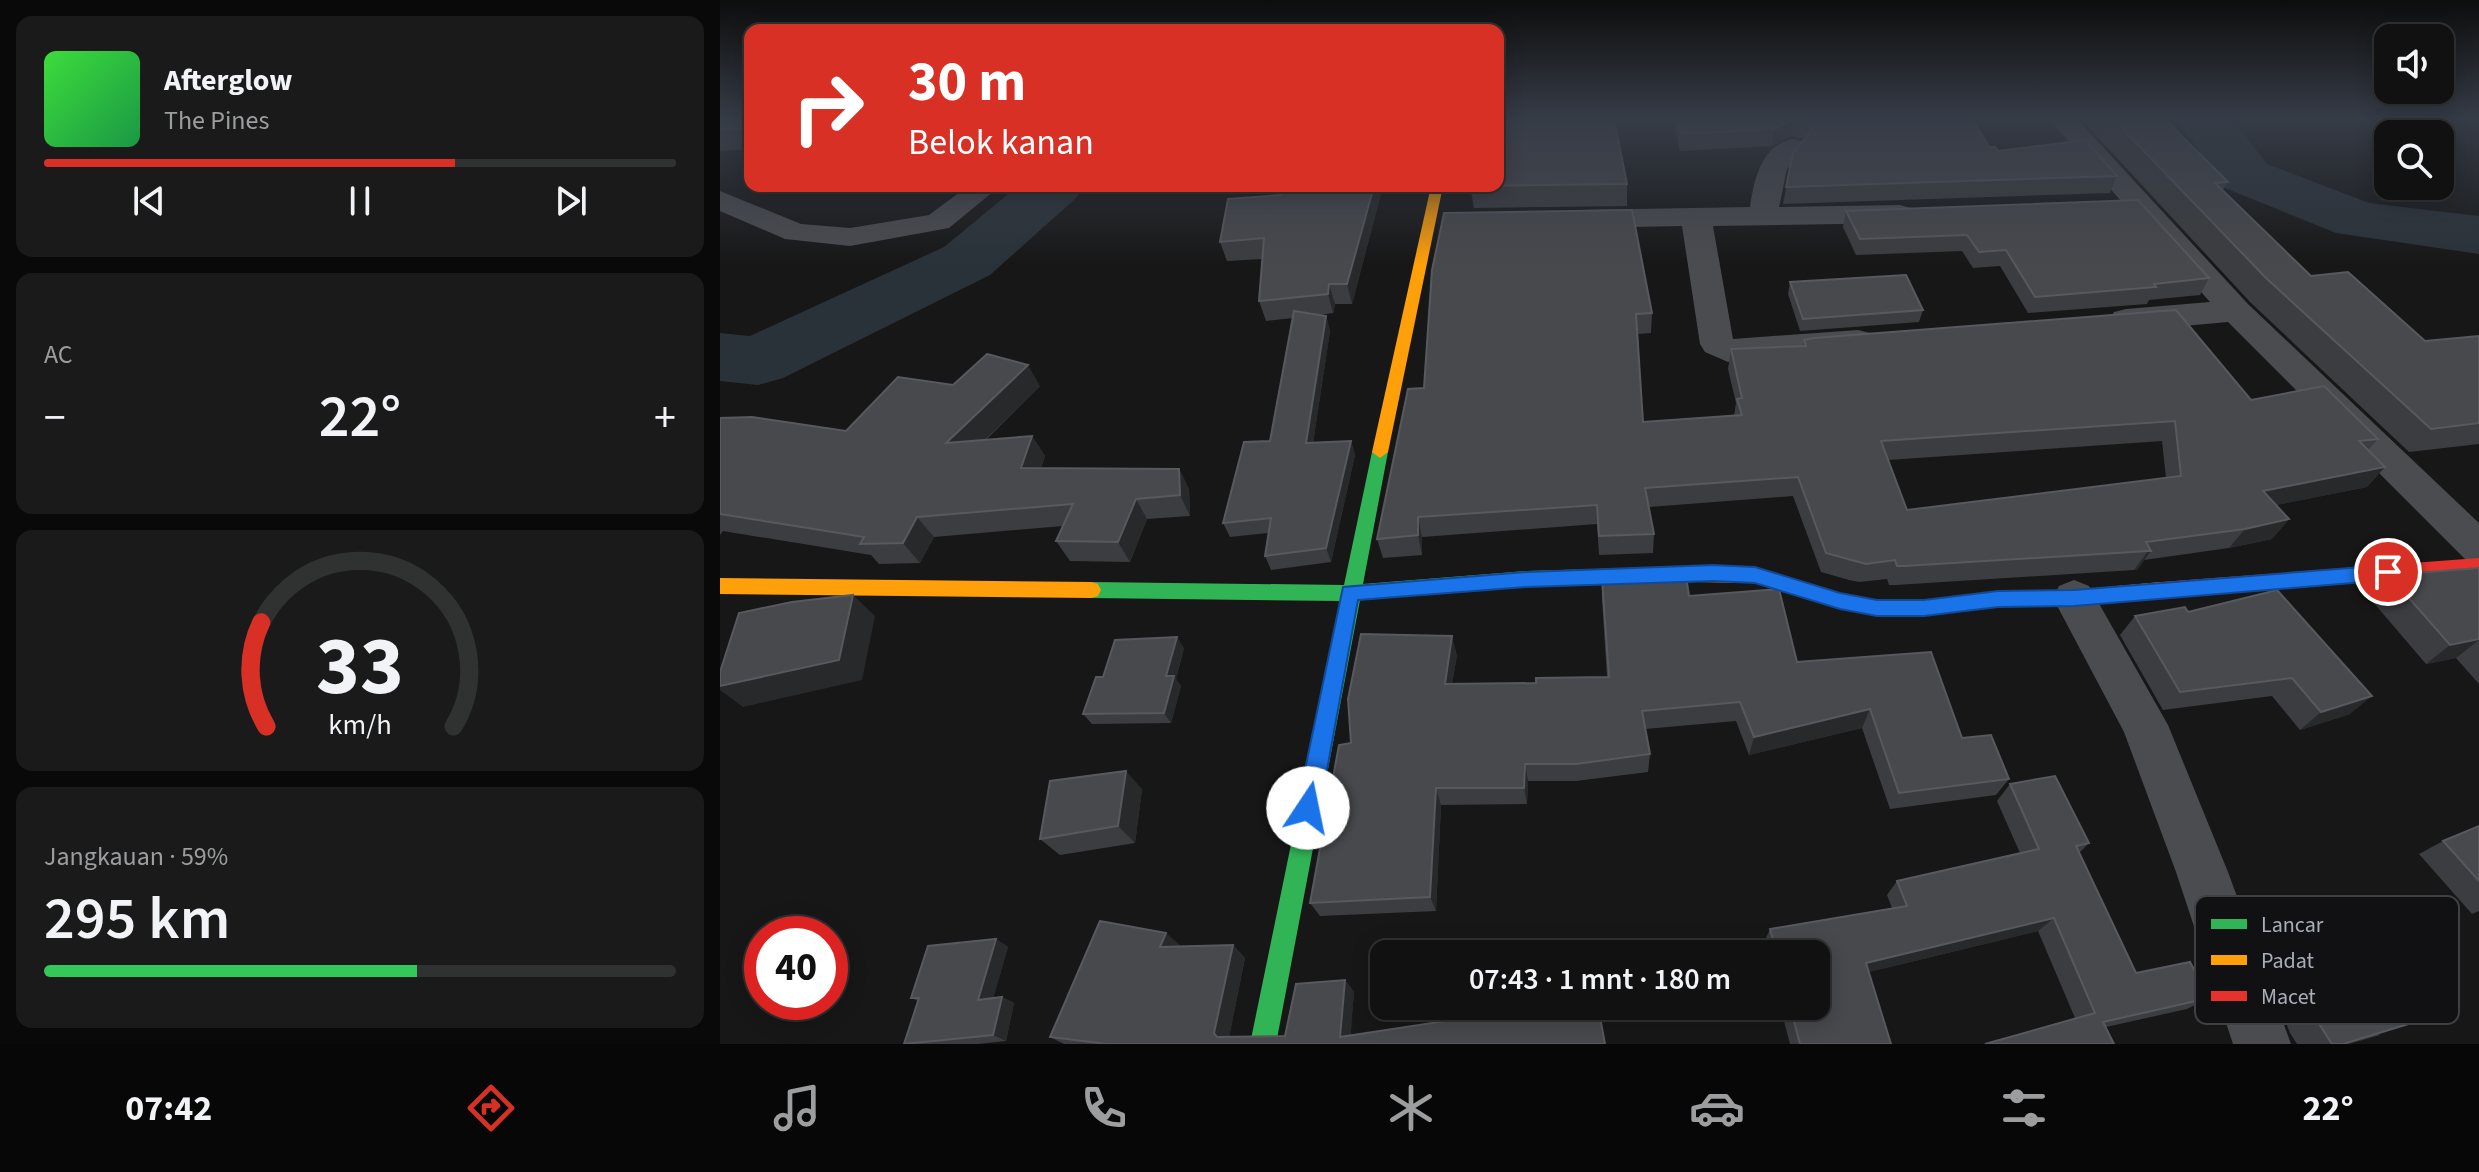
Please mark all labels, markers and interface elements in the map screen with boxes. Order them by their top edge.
map controls [2374,24,2454,200]
button: sound [2374,24,2454,104]
text: 30 m [908,43,1026,122]
icon: right [776,56,880,160]
text: Afterglow [164,59,292,102]
text: The Pines [164,102,269,139]
text: Belok kanan [908,117,1094,168]
button: search [2374,120,2454,200]
icon: previous [127,179,171,223]
icon: pause [338,179,382,223]
icon: next [549,179,593,223]
text: AC [44,336,73,373]
text: 22° [319,375,401,460]
text: − [44,387,66,450]
text: + [654,387,676,450]
pin [2354,538,2422,606]
icon: arrive [2366,550,2410,594]
text: 33 [316,607,404,725]
text: km/h [328,705,392,745]
position arrow [1266,766,1350,850]
text: Jangkauan · 59% [44,838,228,875]
text: 295 km [44,877,230,962]
legend [2195,896,2459,1024]
text: Lancar [2261,909,2324,941]
speed limit sign: 40 [744,916,848,1020]
text: Padat [2261,945,2315,977]
text: 07:43 · 1 mnt · 180 m [1469,958,1731,1001]
text: Macet [2261,981,2316,1013]
icon: directions [463,1080,519,1136]
icon: music [769,1080,825,1136]
icon: phone [1076,1080,1132,1136]
icon: climate [1383,1080,1439,1136]
icon: car [1689,1080,1745,1136]
icon: filters [1996,1080,2052,1136]
text: 07:42 [125,1083,212,1134]
text: 22° [2303,1083,2354,1134]

